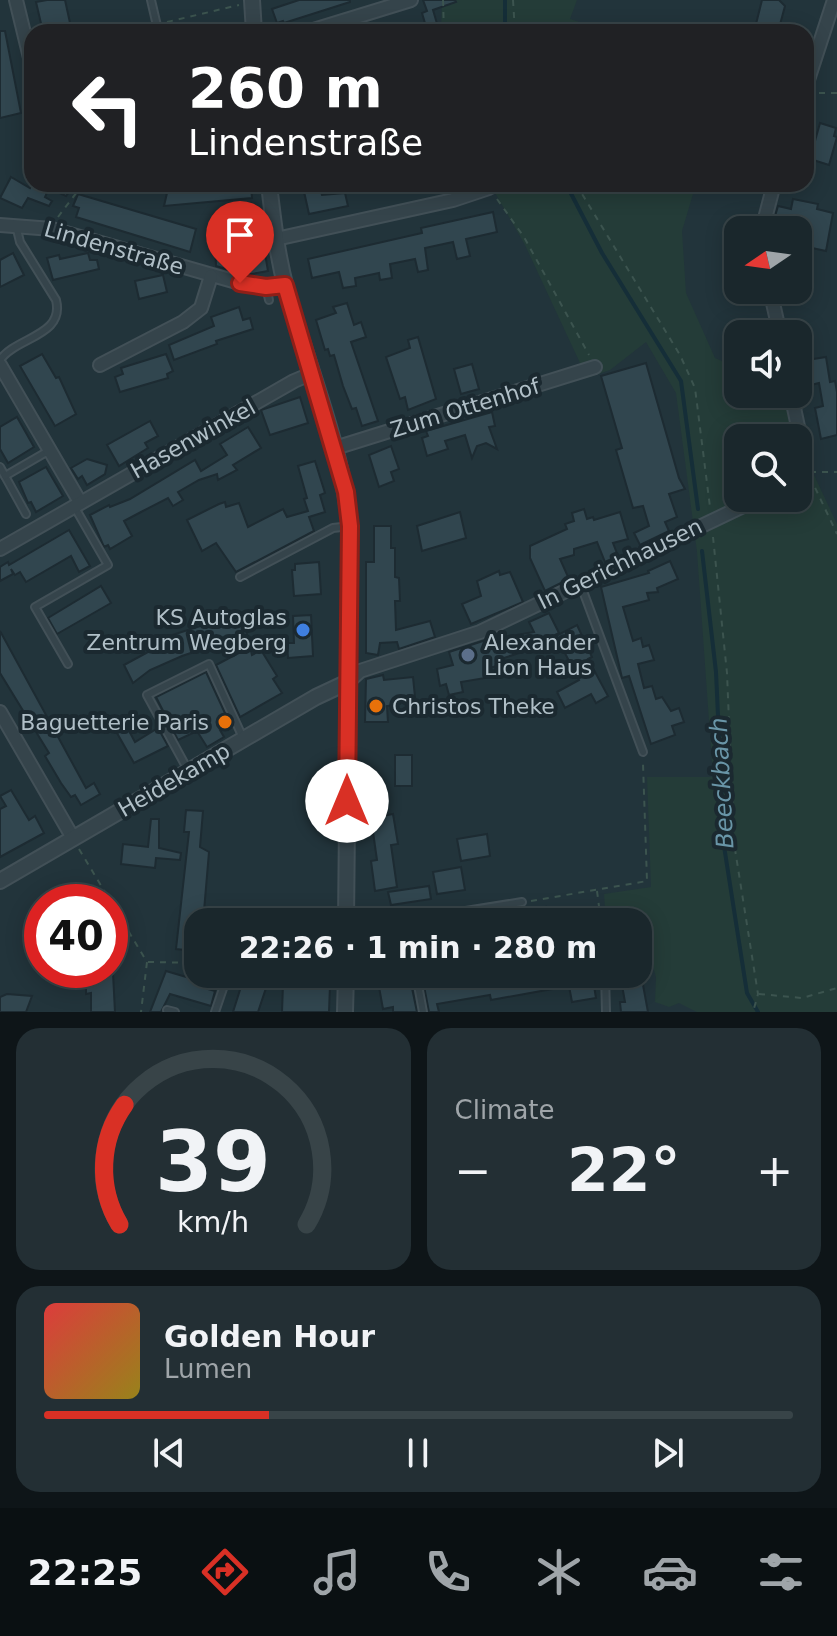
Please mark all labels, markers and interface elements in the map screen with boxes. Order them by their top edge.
text: 260 m [188,55,383,120]
icon: left [56,56,160,160]
text: Lindenstraße [188,122,423,163]
pin [206,201,274,283]
icon: arrive [218,213,262,257]
street label: Lindenstraße [41,216,187,280]
north arrow [724,216,812,304]
map controls [724,216,812,512]
button: sound [724,320,812,408]
street label: Zum Ottenhof [387,373,544,443]
street label: Hasenwinkel [126,394,260,484]
button: search [724,424,812,512]
street label: In Gerichhausen [534,513,706,615]
place label: KS Autoglas Zentrum Wegberg [86,605,287,655]
marker: KS Autoglas Zentrum Wegberg [294,621,312,639]
place label: Alexander Lion Haus [484,630,596,680]
marker: Alexander Lion Haus [459,646,477,664]
place label: Christos Theke [392,694,555,719]
marker: Christos Theke [367,697,385,715]
place label: Baguetterie Paris [20,710,209,735]
marker: Baguetterie Paris [216,713,234,731]
water label: Beeckbach [705,717,739,849]
street label: Heidekamp [114,738,234,822]
position arrow [305,759,389,843]
speed limit sign: 40 [24,884,128,988]
text: 22:26 · 1 min · 280 m [239,930,597,965]
text: Climate [455,1095,555,1125]
text: 39 [155,1114,271,1211]
text: 22° [567,1135,681,1205]
text: − [455,1145,491,1196]
text: + [756,1145,793,1196]
text: km/h [177,1205,249,1239]
text: Golden Hour [164,1319,375,1354]
text: Lumen [164,1354,252,1384]
icon: previous [147,1431,191,1475]
icon: pause [396,1431,440,1475]
icon: next [646,1431,690,1475]
icon: directions [197,1544,253,1600]
icon: music [309,1544,365,1600]
icon: phone [420,1544,476,1600]
icon: climate [531,1544,587,1600]
icon: car [642,1544,698,1600]
icon: filters [753,1544,809,1600]
text: 22:25 [28,1552,142,1593]

